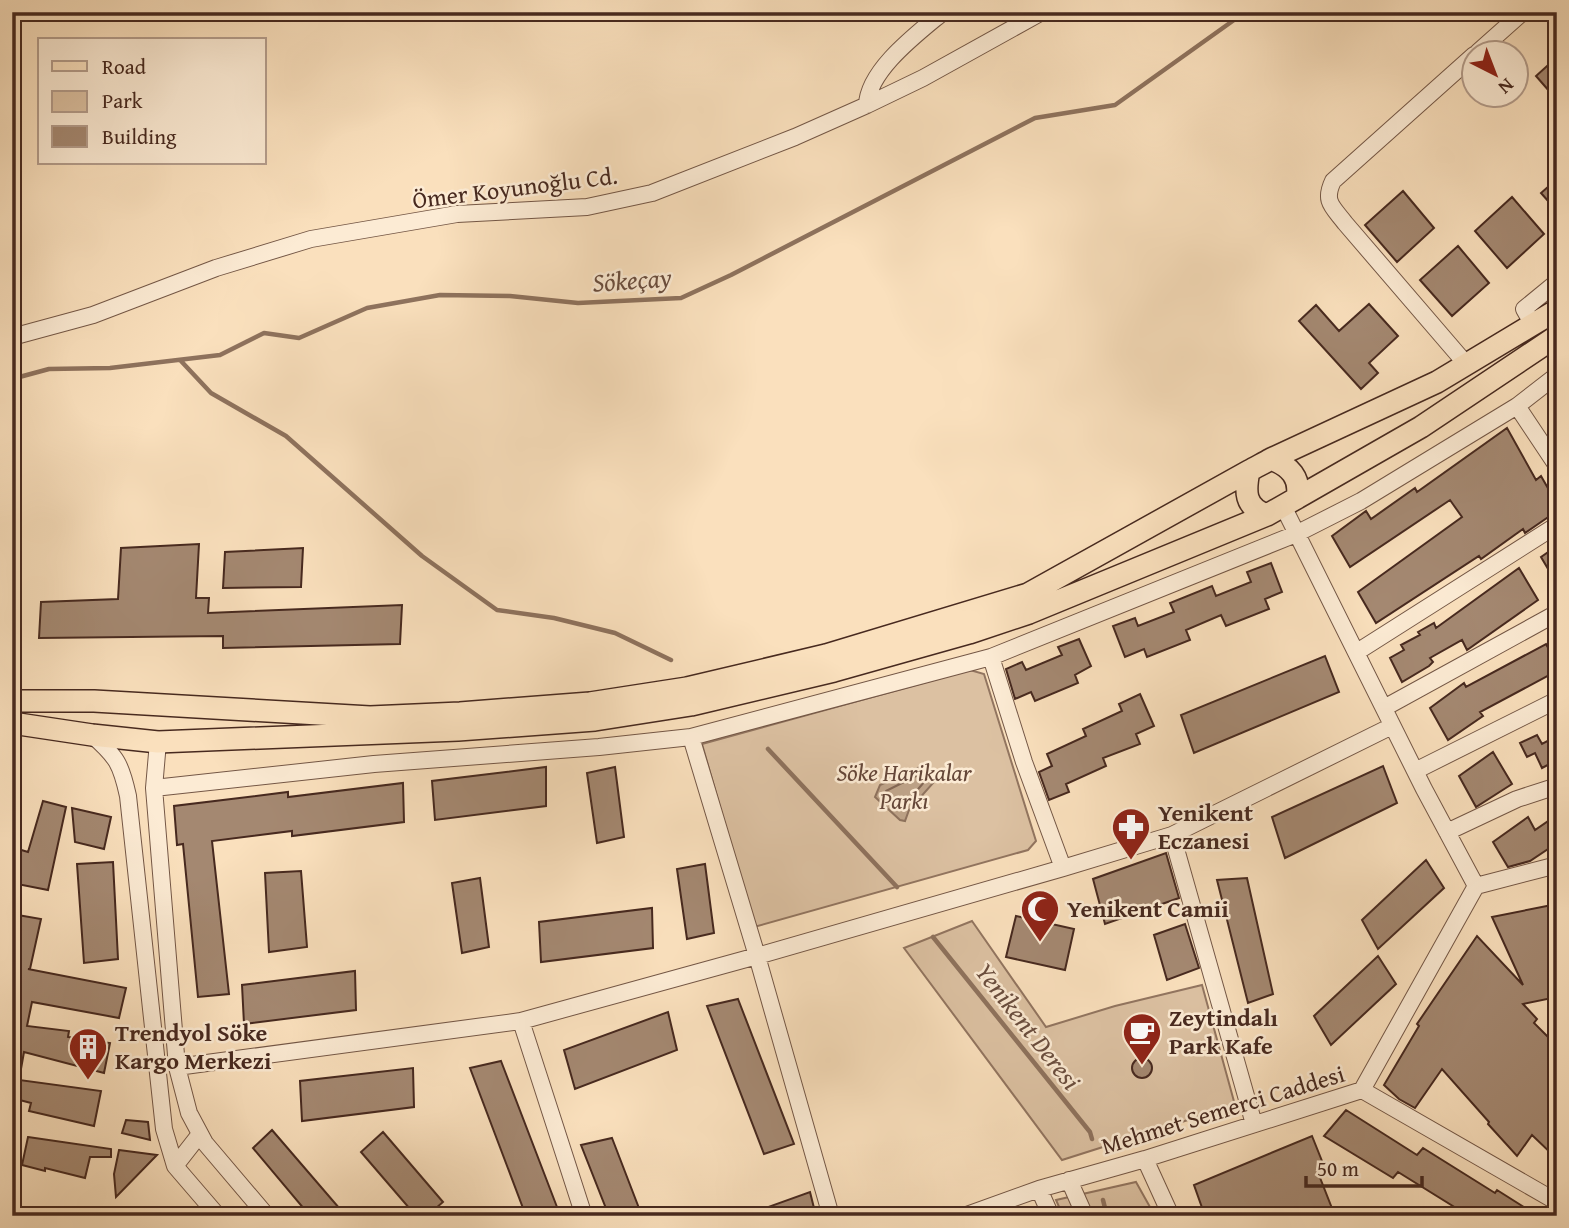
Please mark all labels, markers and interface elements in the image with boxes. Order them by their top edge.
legend [38,38,266,164]
north arrow [1460,38,1530,108]
text: Road [102,51,147,82]
text: N [1492,72,1520,101]
text: Park [102,85,143,116]
text: Building [102,121,177,152]
street label: Ömer Koyunoğlu Cd. [410,158,619,217]
water label: Sökeçay [591,257,673,302]
park label: Söke Harikalar Parkı [836,755,973,818]
place label: Yenikent Eczanesi [1158,795,1253,858]
pharmacy icon: Yenikent Eczanesi [1110,806,1152,861]
mosque icon: Yenikent Camii [1019,888,1061,943]
place label: Yenikent Camii [1067,891,1229,926]
water label: Yenikent Deresi [966,954,1091,1098]
place label: Zeytindalı Park Kafe [1169,1000,1278,1063]
cafe icon: Zeytindalı Park Kafe [1121,1011,1163,1066]
place label: Trendyol Söke Kargo Merkezi [115,1015,271,1078]
building icon: Trendyol Söke Kargo Merkezi [67,1026,109,1081]
street label: Mehmet Semerci Caddesi [1097,1056,1349,1163]
scale bar [1306,1144,1422,1188]
text: 50 m [1317,1153,1359,1184]

